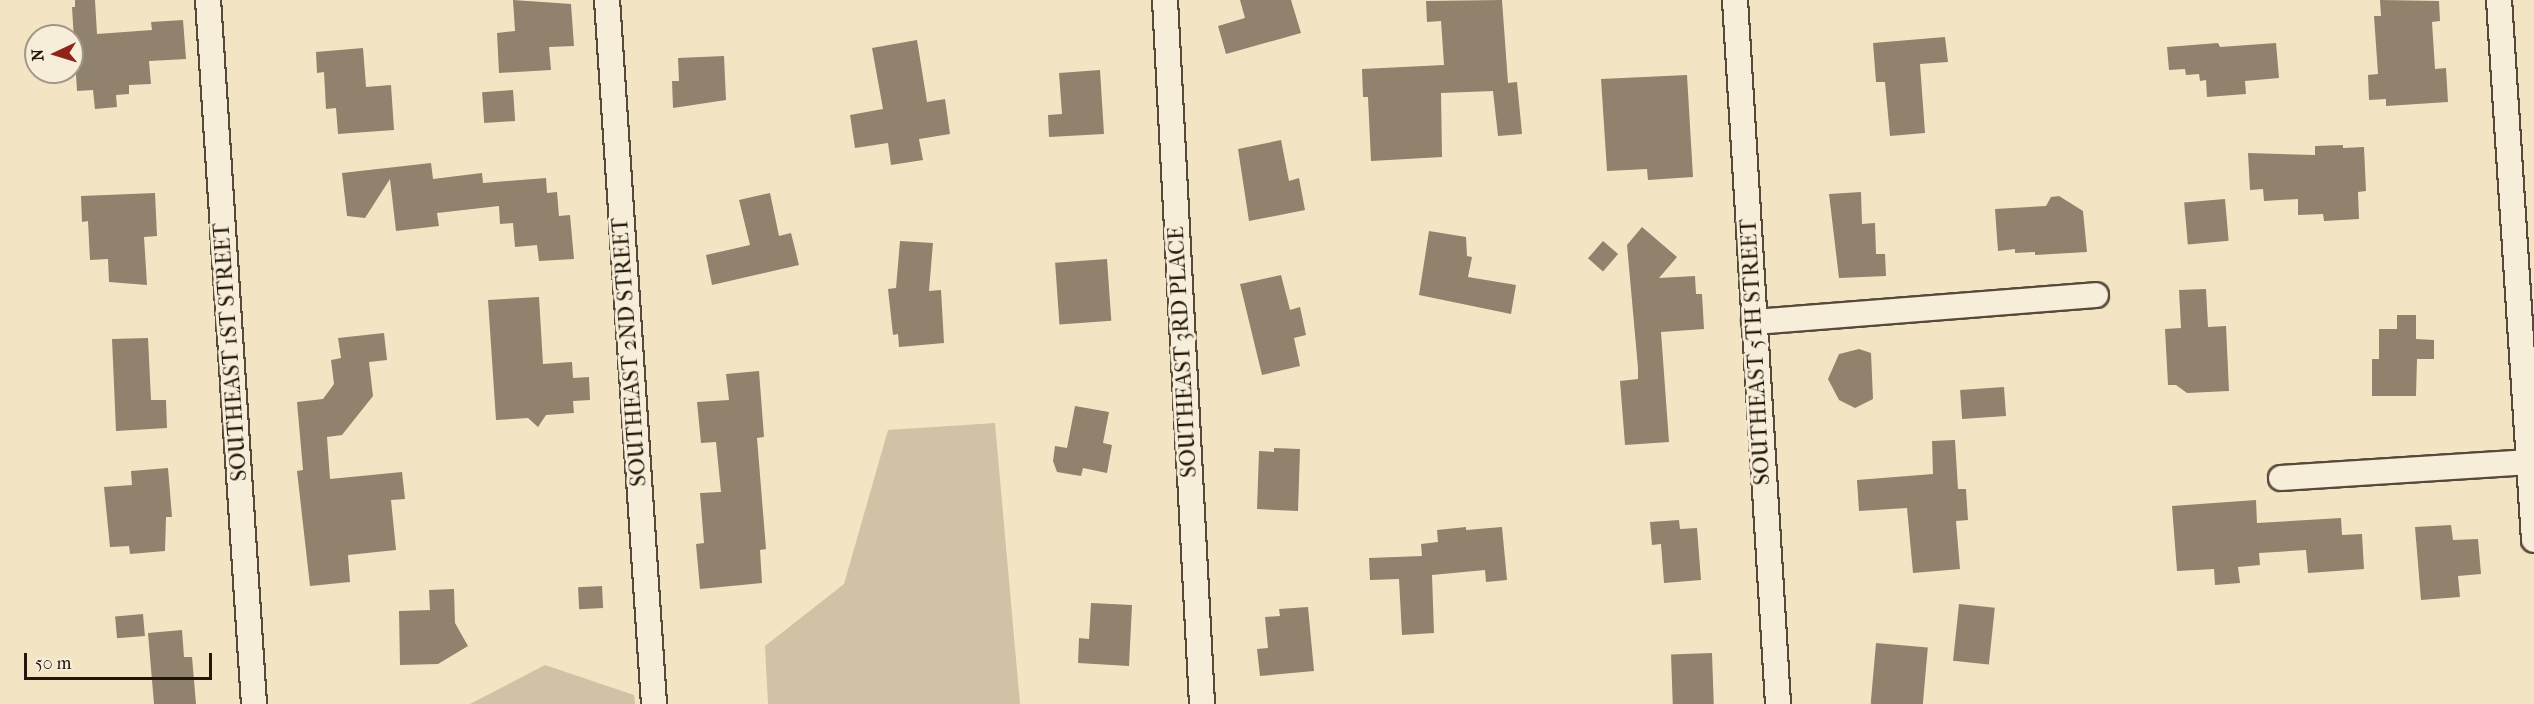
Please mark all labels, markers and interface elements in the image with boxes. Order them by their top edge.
north arrow [24,24,84,84]
text: N [28,48,47,62]
street label: SOUTHEAST 2ND STREET [607,217,653,487]
street label: SOUTHEAST 5TH STREET [1736,218,1776,486]
street label: SOUTHEAST 1ST STREET [209,222,253,482]
street label: SOUTHEAST 3RD PLACE [1163,226,1203,478]
scale bar [27,641,214,679]
text: 50 m [35,653,71,674]

